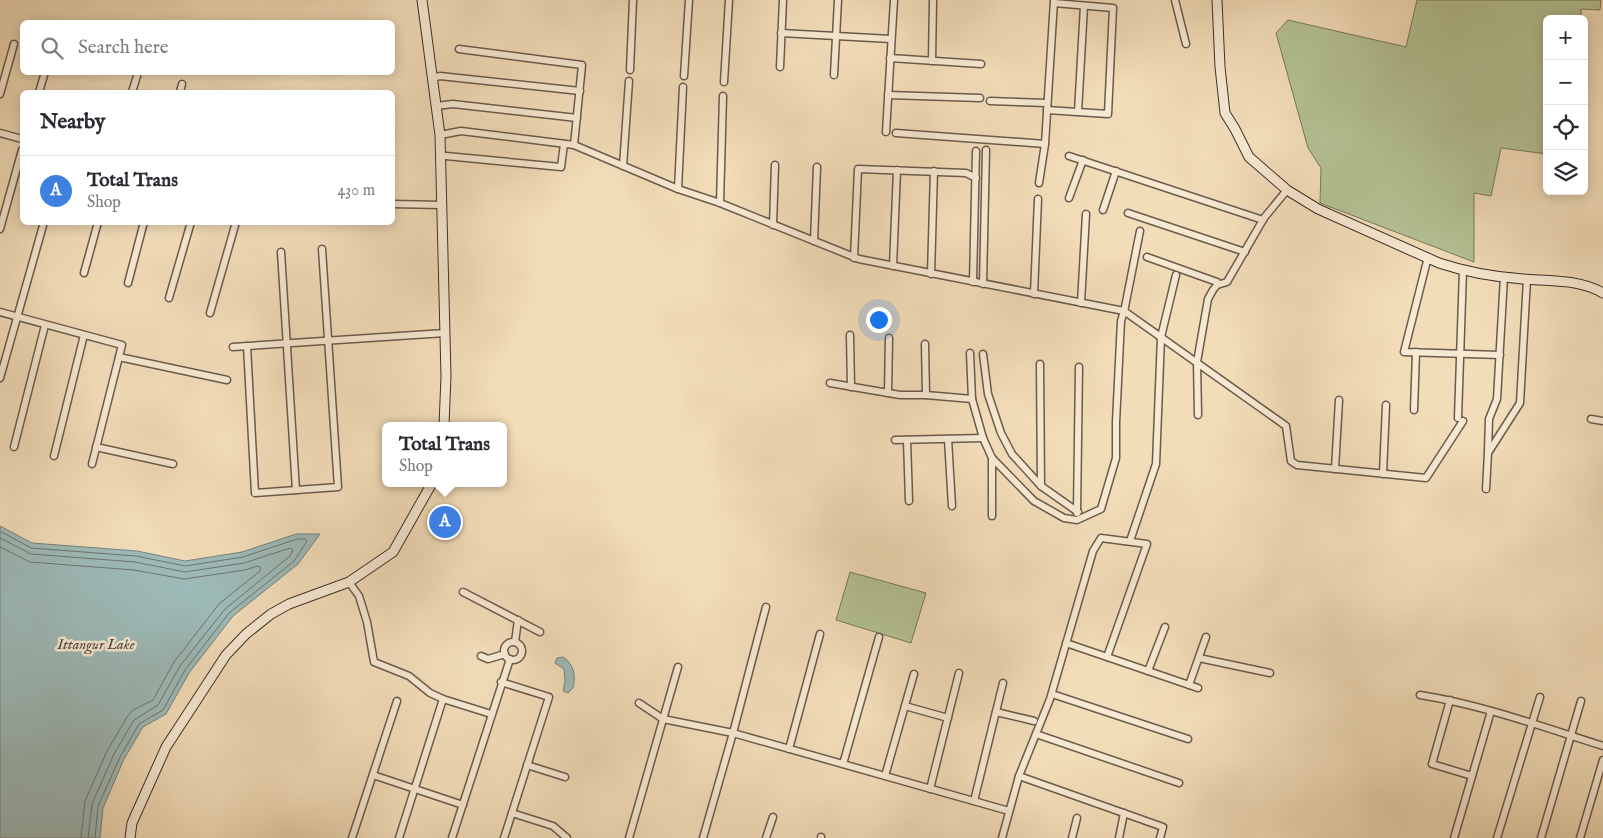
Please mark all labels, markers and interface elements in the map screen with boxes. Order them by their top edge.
map controls [1543,15,1588,195]
button: + [1543,15,1588,60]
search box [20,20,395,75]
icon: search [38,34,66,62]
text: Search here [78,36,169,60]
button: − [1543,60,1588,105]
button: locate [1543,105,1588,150]
text: Nearby [40,109,105,136]
button: layers [1543,150,1588,195]
text: Total Trans [87,169,178,193]
text: A [51,181,61,201]
text: 430 m [337,181,375,201]
text: Shop [87,193,121,213]
your location [866,307,892,333]
popup [382,422,507,487]
text: Total Trans [399,433,490,457]
text: Shop [399,457,433,477]
pin: A [429,503,461,541]
water label: Ittangur Lake [56,635,135,655]

